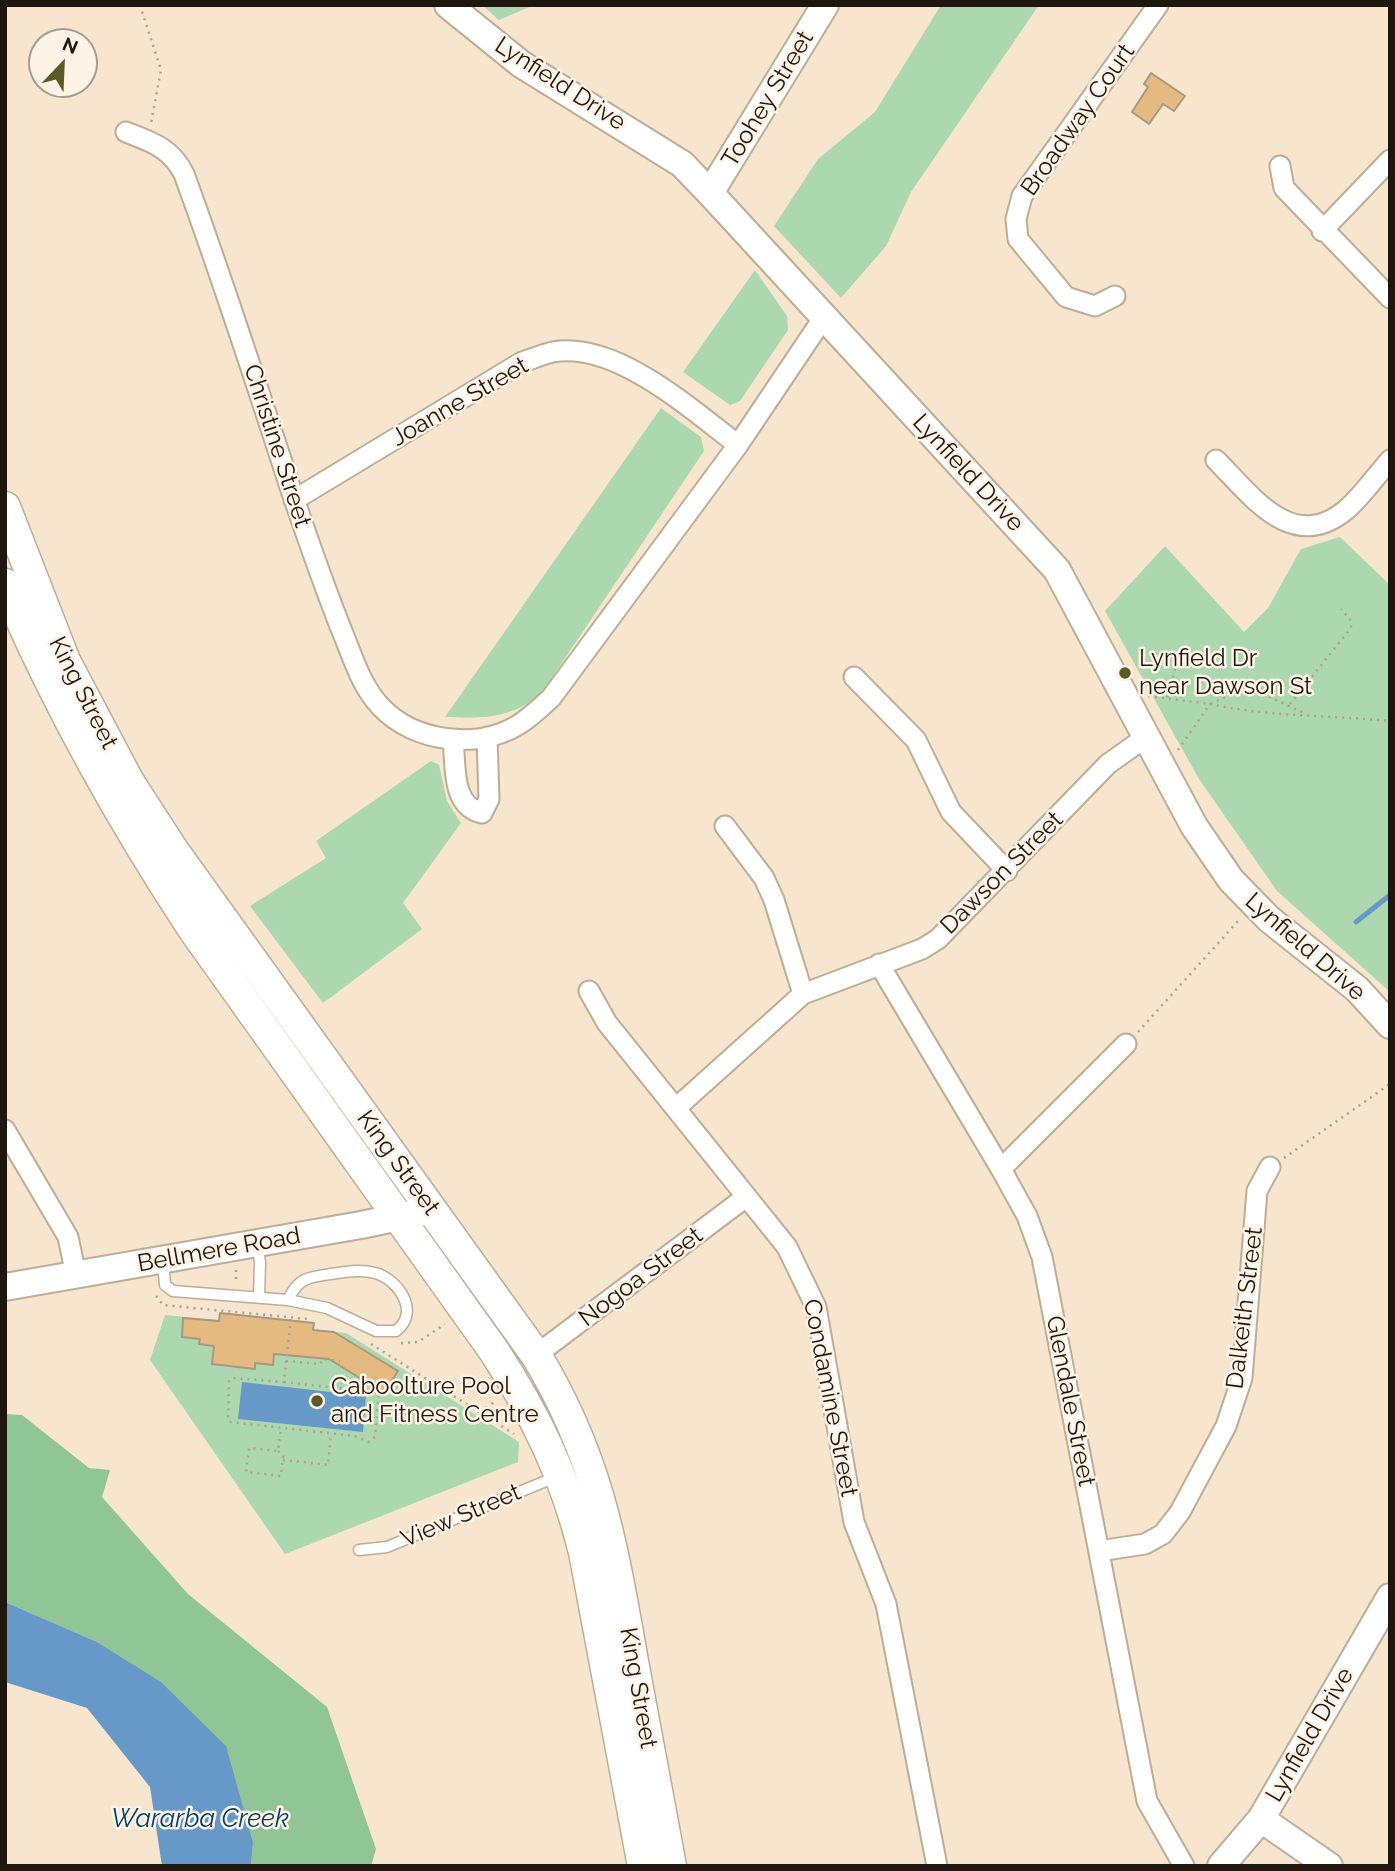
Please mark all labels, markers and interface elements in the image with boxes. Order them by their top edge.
street label: Toohey Street [716,26,820,172]
north arrow [28,28,98,98]
street label: Lynfield Drive [489,31,631,137]
text: N [59,33,81,58]
street label: Broadway Court [1015,39,1141,201]
street label: Joanne Street [386,351,534,453]
street label: Christine Street [237,361,317,531]
street label: Lynfield Drive [906,408,1030,538]
street label: King Street [42,632,124,754]
place label: Lynfield Dr near Dawson St [1139,645,1312,701]
marker: Lynfield Dr near Dawson St [1117,665,1133,681]
street label: Dawson Street [935,806,1069,940]
street label: Lynfield Drive [1239,887,1371,1007]
street label: King Street [350,1105,446,1221]
street label: Bellmere Road [135,1221,303,1279]
street label: Nogoa Street [573,1221,709,1333]
street label: Dalkeith Street [1221,1225,1269,1391]
street label: Condamine Street [797,1297,863,1499]
street label: Glendale Street [1039,1313,1101,1489]
place label: Caboolture Pool and Fitness Centre [331,1373,539,1429]
marker: Caboolture Pool and Fitness Centre [309,1393,325,1409]
street label: View Street [397,1478,525,1554]
street label: King Street [613,1625,663,1751]
street label: Lynfield Drive [1260,1663,1360,1807]
water label: Wararba Creek [111,1803,289,1835]

